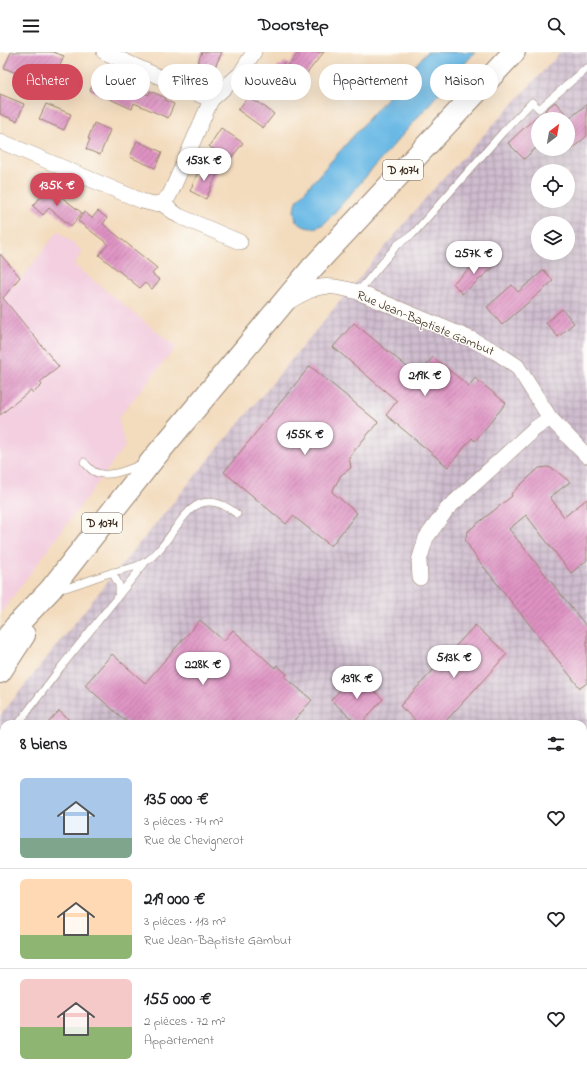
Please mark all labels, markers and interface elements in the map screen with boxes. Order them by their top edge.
text: Doorstep [258,13,329,39]
icon: menu [20,15,42,37]
icon: search [545,15,567,37]
chip: Acheter [12,64,83,100]
chip: Louer [91,64,150,100]
chip: Filtres [158,64,223,100]
chip: Nouveau [231,64,311,100]
chip: Appartement [319,64,422,100]
chip: Maison [430,64,498,100]
north arrow [531,112,575,156]
map controls [531,112,575,260]
pin: 153K € [171,148,237,182]
text: 153K € [186,151,222,170]
road number: D 1074 [383,160,423,180]
button: locate [531,164,575,208]
pin: 135K € [24,173,90,207]
text: 135K € [39,176,75,195]
button: layers [531,216,575,260]
pin: 257K € [441,241,507,275]
text: 257K € [455,244,493,263]
street label: Rue Jean-Baptiste Gambut [354,286,498,361]
pin: 219K € [392,363,458,397]
text: 219K € [408,366,442,385]
pin: 155K € [272,422,338,456]
text: 155K € [286,425,324,444]
road number: D 1074 [82,513,122,533]
pin: 513K € [421,645,487,679]
text: 513K € [436,648,472,667]
pin: 228K € [170,652,236,686]
text: 228K € [185,655,221,674]
pin: 139K € [324,666,390,700]
text: 139K € [341,669,373,688]
text: 8 biens [20,732,67,757]
icon: filters [545,733,567,755]
text: 135 000 € [144,787,209,812]
icon: home [52,794,100,842]
icon: heart [545,807,567,829]
text: 3 pièces · 74 m² [144,812,223,831]
text: Rue de Chevignerot [144,831,244,850]
text: 219 000 € [144,887,205,912]
icon: home [52,895,100,943]
icon: heart [545,908,567,930]
text: 3 pièces · 113 m² [144,912,226,931]
text: Rue Jean-Baptiste Gambut [144,931,292,950]
text: 155 000 € [144,987,211,1012]
icon: home [52,995,100,1043]
icon: heart [545,1008,567,1030]
text: 2 pièces · 72 m² [144,1012,225,1031]
text: Appartement [144,1031,214,1050]

